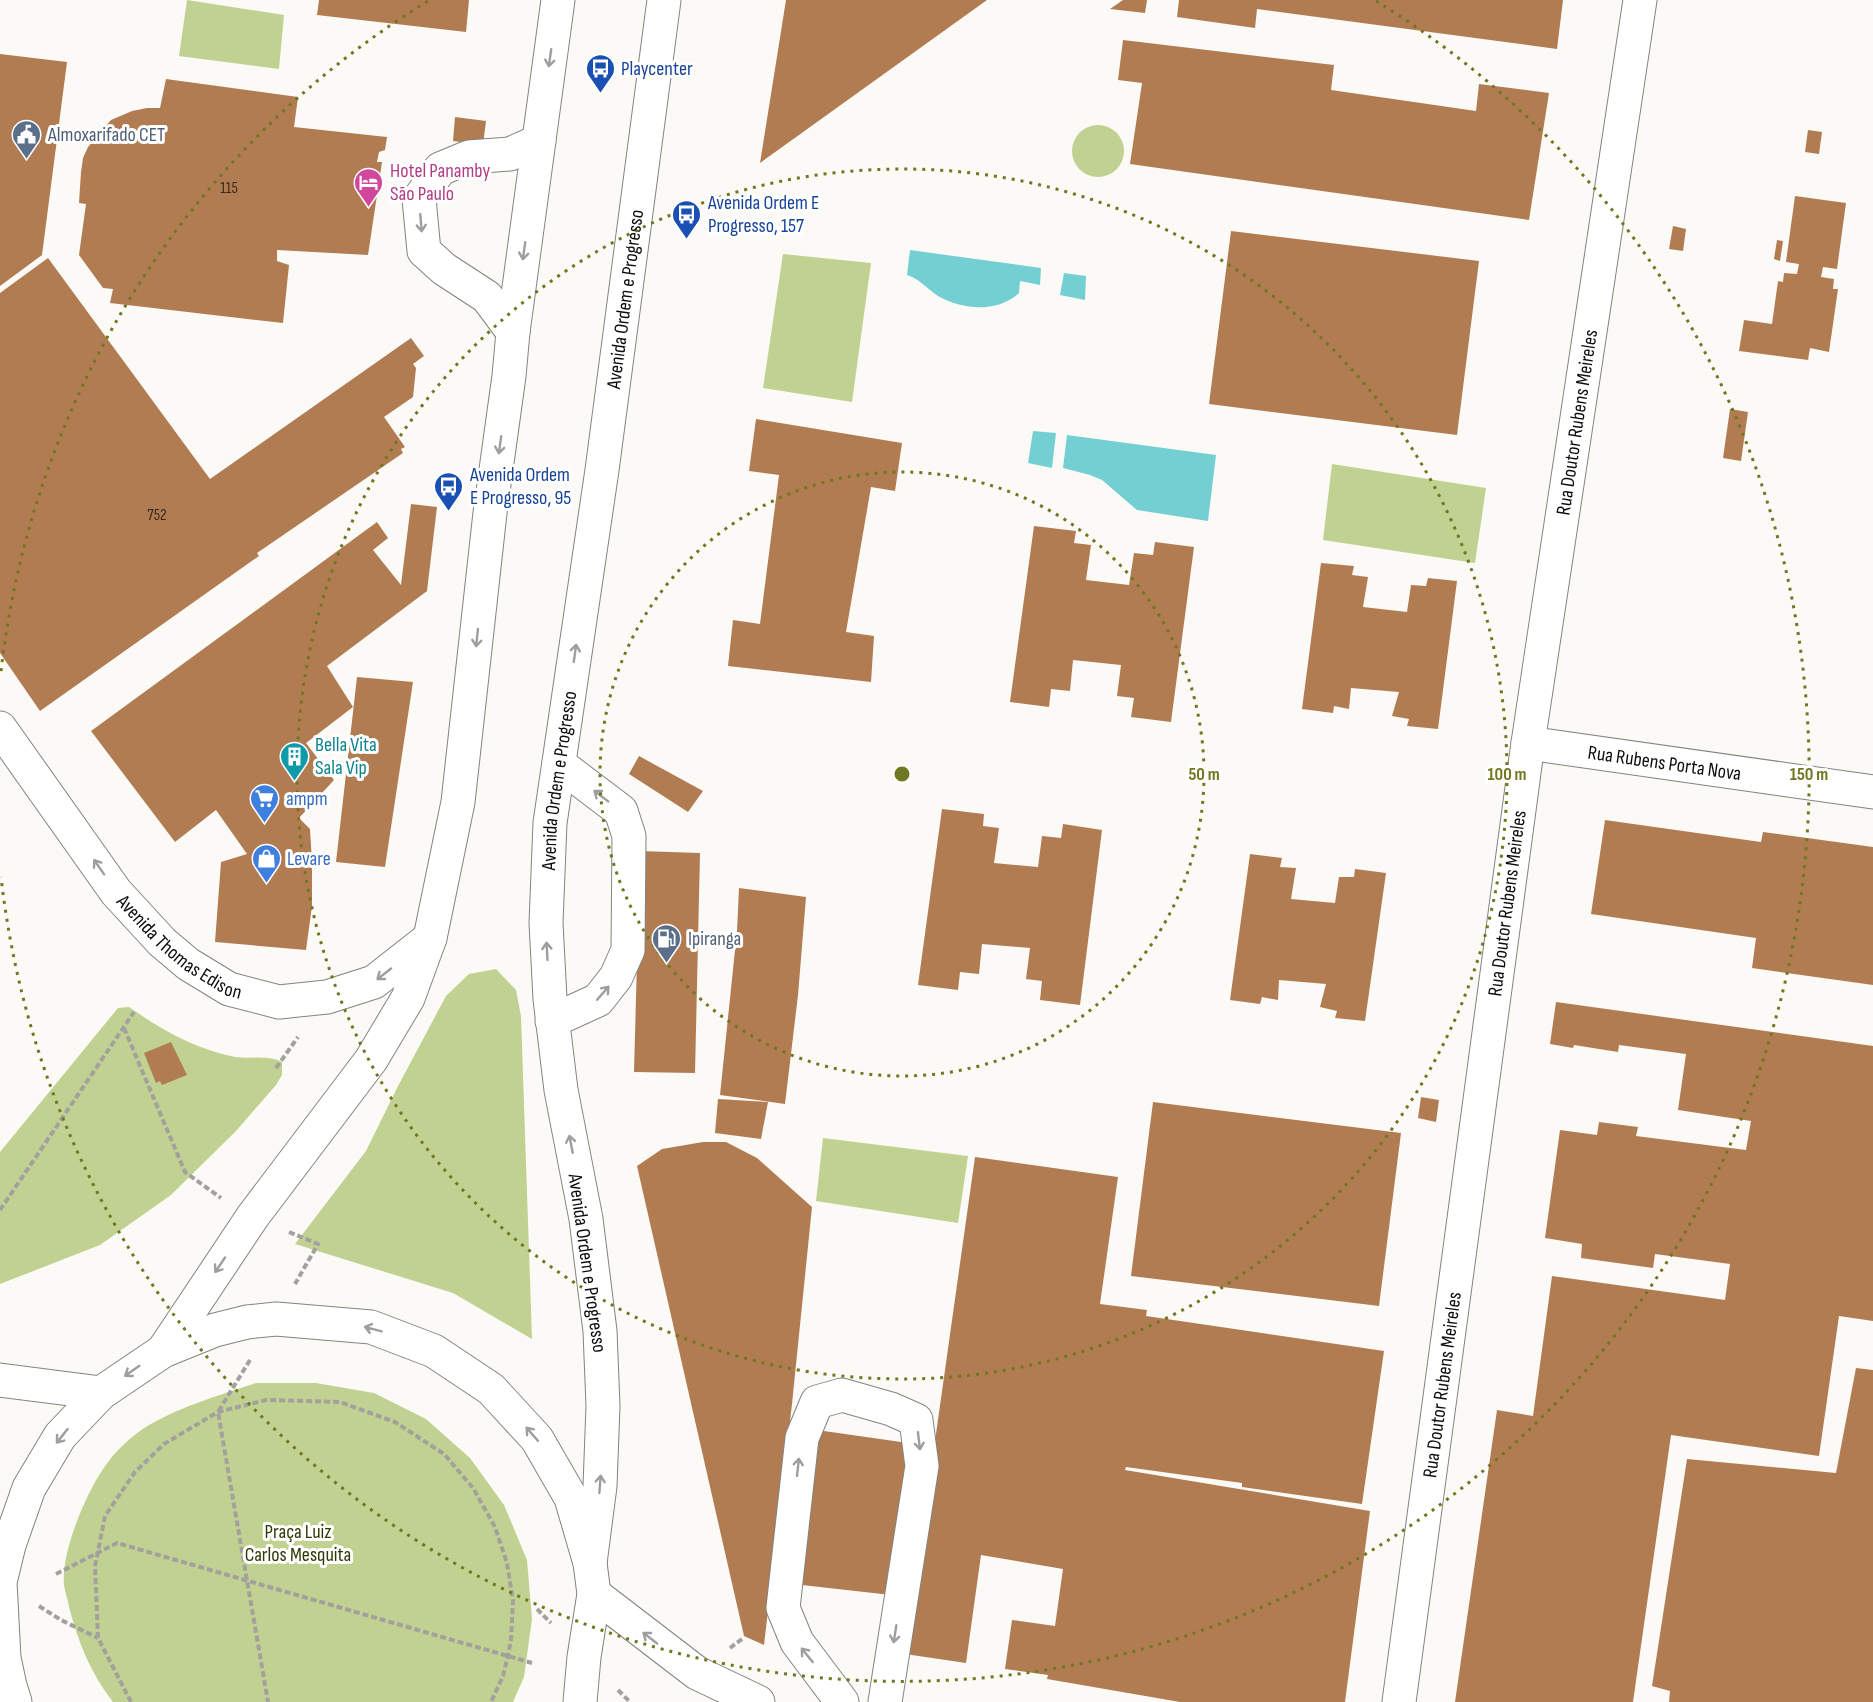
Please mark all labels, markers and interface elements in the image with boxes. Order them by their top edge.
one-way arrow [544,48,555,67]
bus stop icon: Playcenter [584,52,616,94]
place label: Playcenter [621,57,693,81]
public building icon: Almoxarifado CET [11,118,43,160]
place label: Almoxarifado CET [47,123,165,147]
place label: Hotel Panamby São Paulo [390,159,490,206]
hotel icon: Hotel Panamby São Paulo [353,166,385,208]
house number: 115 [220,179,238,198]
place label: Avenida Ordem E Progresso, 157 [707,191,819,238]
bus stop icon: Avenida Ordem E Progresso, 157 [671,198,703,240]
street label: Avenida Ordem e Progresso [602,208,649,391]
one-way arrow [416,212,427,232]
one-way arrow [518,241,529,261]
street label: Rua Doutor Rubens Meireles [1552,328,1603,517]
one-way arrow [494,434,505,454]
place label: Avenida Ordem E Progresso, 95 [469,463,571,510]
bus stop icon: Avenida Ordem E Progresso, 95 [433,470,465,512]
house number: 752 [147,506,167,525]
one-way arrow [471,628,482,648]
one-way arrow [570,644,581,663]
street label: Avenida Ordem e Progresso [537,689,582,872]
place label: Bella Vita Sala Vip [315,733,377,780]
building icon: Bella Vita Sala Vip [278,740,310,782]
street label: Rua Rubens Porta Nova [1586,741,1743,786]
centre of rings [892,764,912,784]
text: 50 m [1188,764,1220,785]
text: 100 m [1488,764,1527,785]
text: 150 m [1790,764,1828,785]
supermarket icon: ampm [249,782,281,824]
place label: ampm [286,787,328,811]
one-way arrow [593,790,609,802]
street label: Rua Doutor Rubens Meireles [1483,809,1532,998]
shop icon: Levare [250,842,282,884]
place label: Levare [287,847,331,871]
one-way arrow [93,860,105,876]
street label: Avenida Thomas Edison [111,889,244,1005]
fuel station icon: Ipiranga [651,922,683,964]
place label: Ipiranga [688,927,741,951]
one-way arrow [542,942,553,962]
one-way arrow [376,968,392,981]
one-way arrow [596,985,609,1001]
one-way arrow [565,1135,576,1155]
street label: Avenida Ordem e Progresso [562,1171,611,1354]
one-way arrow [214,1256,227,1273]
street label: Rua Doutor Rubens Meireles [1418,1291,1467,1479]
one-way arrow [364,1323,383,1335]
one-way arrow [124,1365,140,1377]
one-way arrow [526,1426,539,1442]
one-way arrow [55,1428,68,1444]
one-way arrow [914,1431,925,1451]
one-way arrow [793,1458,804,1478]
one-way arrow [594,1474,605,1494]
park label: Praça Luiz Carlos Mesquita [245,1520,351,1567]
one-way arrow [890,1624,901,1643]
one-way arrow [643,1631,659,1644]
one-way arrow [801,1647,814,1663]

